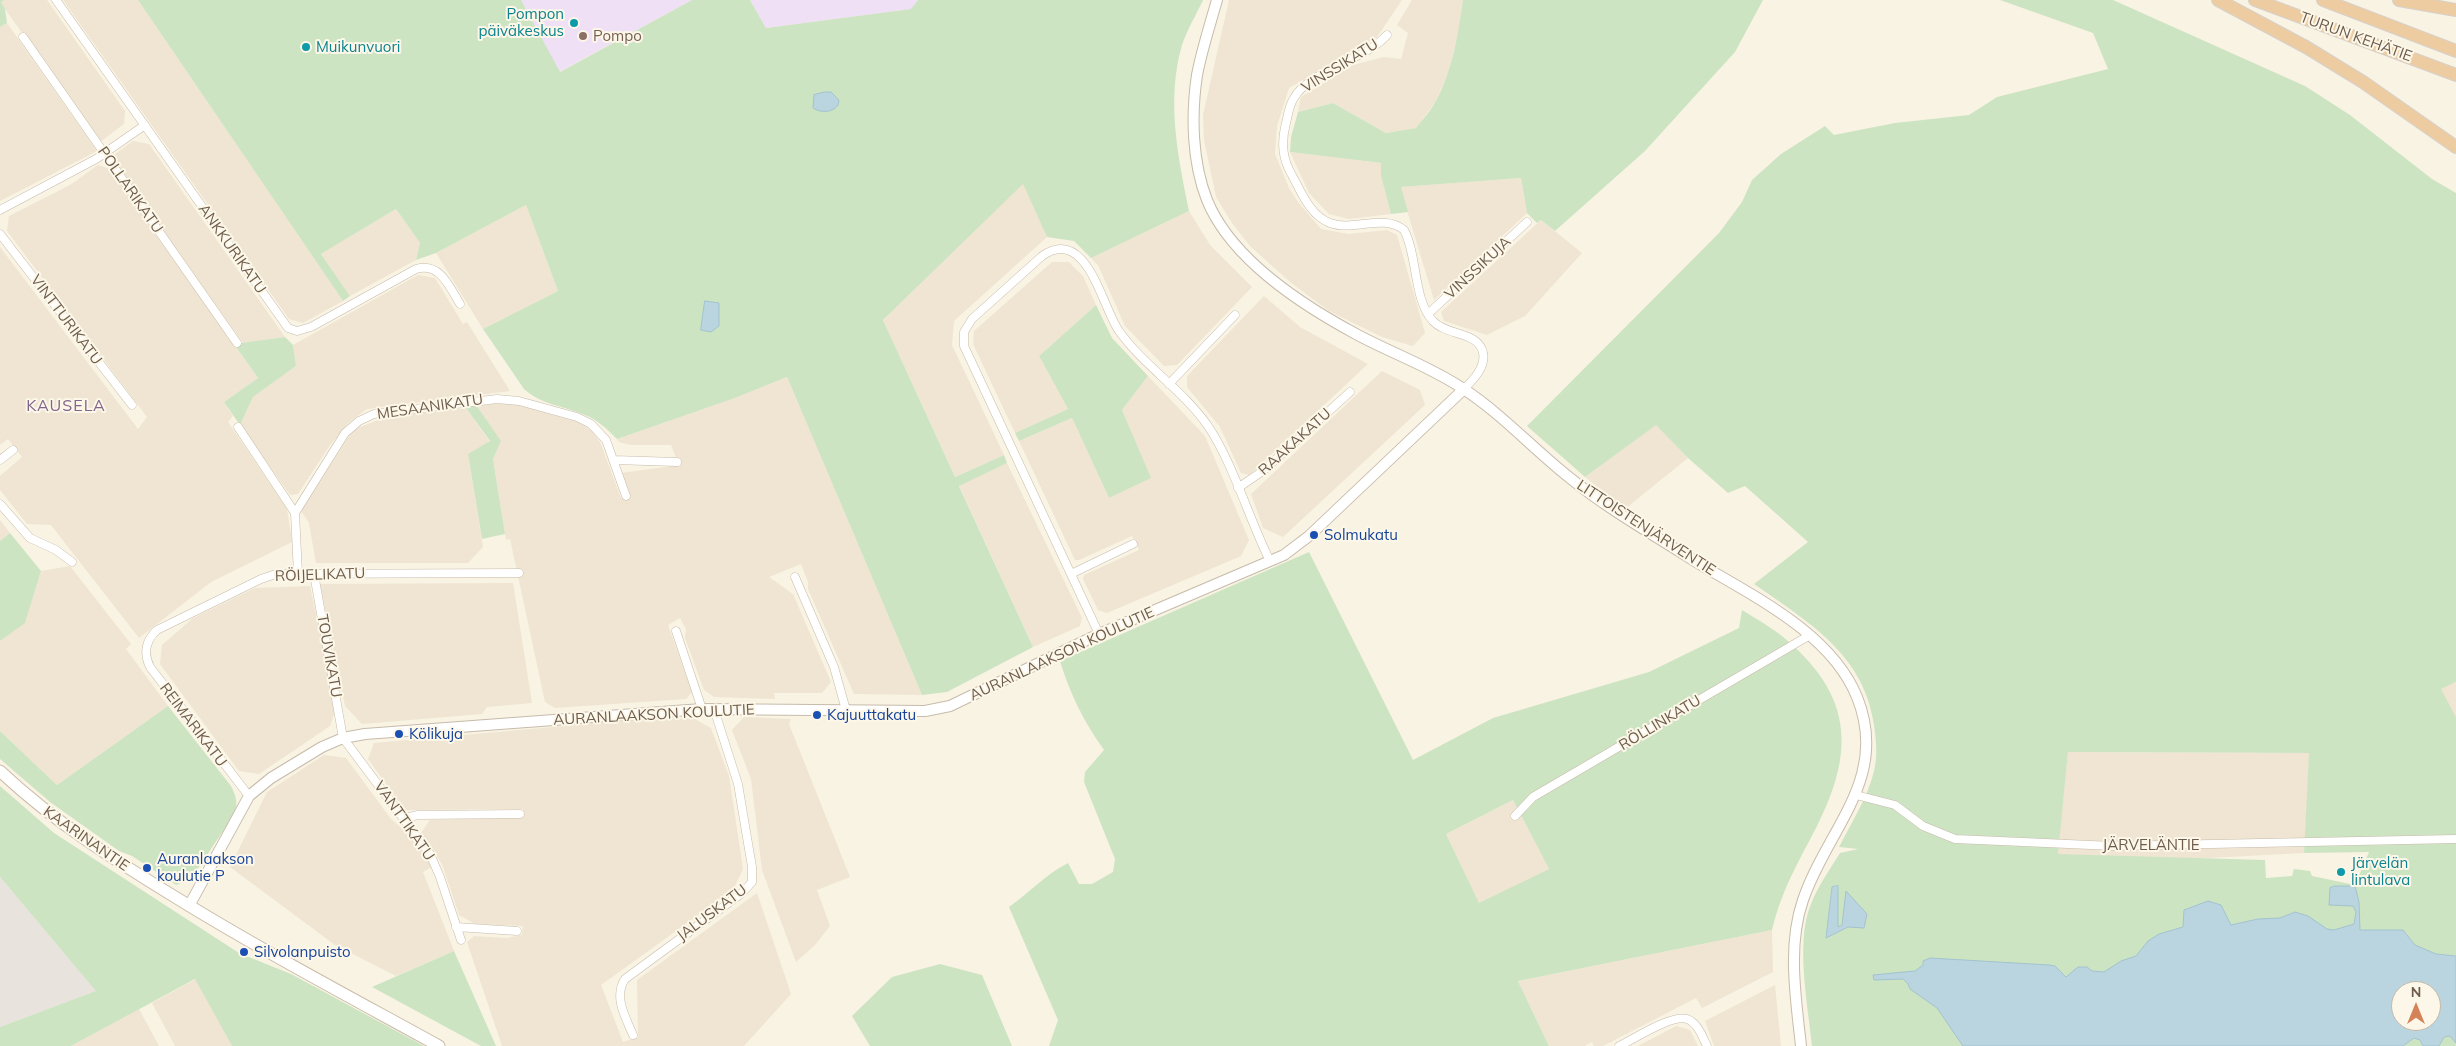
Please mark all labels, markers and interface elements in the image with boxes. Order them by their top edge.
place label: Pompon päiväkeskus [479,5,564,40]
street label: TURUN KEHÄTIE [2298,8,2414,66]
marker: Pompon päiväkeskus [568,17,580,29]
place label: Pompo [593,27,642,45]
marker: Pompo [577,30,589,42]
street label: VINSSIKATU [1298,35,1382,97]
place label: Muikunvuori [316,38,400,56]
marker: Muikunvuori [300,41,312,53]
street label: POLLARIKATU [94,143,166,237]
street label: ANKKURIKATU [194,201,270,297]
street label: VINSSIKUJA [1441,233,1515,303]
street label: VINTTURIKATU [26,271,106,369]
street label: MESAANIKATU [376,391,484,423]
district label: KAUSELA [25,396,107,416]
street label: RAAKAKATU [1255,405,1335,479]
street label: LITTOISTENJÄRVENTIE [1573,476,1719,580]
place label: Solmukatu [1324,526,1398,544]
marker: Solmukatu [1308,529,1320,541]
street label: RÖIJELIKATU [274,564,366,586]
street label: AURANLAAKSON KOULUTIE [967,603,1157,705]
street label: TOUVIKATU [313,613,345,699]
street label: REIMARIKATU [156,680,230,770]
street label: RÖLLINKATU [1616,692,1704,754]
street label: AURANLAAKSON KOULUTIE [553,701,755,729]
place label: Kajuuttakatu [827,706,916,724]
marker: Kajuuttakatu [811,709,823,721]
place label: Kölikuja [409,725,463,743]
marker: Kölikuja [393,728,405,740]
street label: VANTTIKATU [370,778,438,864]
street label: KAARINANTIE [40,803,132,875]
street label: JÄRVELÄNTIE [2102,836,2200,854]
place label: Auranlaakson koulutie P [157,850,254,885]
place label: Järvelän lintulava [2351,854,2410,889]
marker: Auranlaakson koulutie P [141,862,153,874]
marker: Järvelän lintulava [2335,866,2347,878]
street label: JALUSKATU [673,881,751,945]
place label: Silvolanpuisto [254,943,351,961]
marker: Silvolanpuisto [238,946,250,958]
north arrow [2391,981,2441,1031]
text: N [2411,983,2421,1001]

